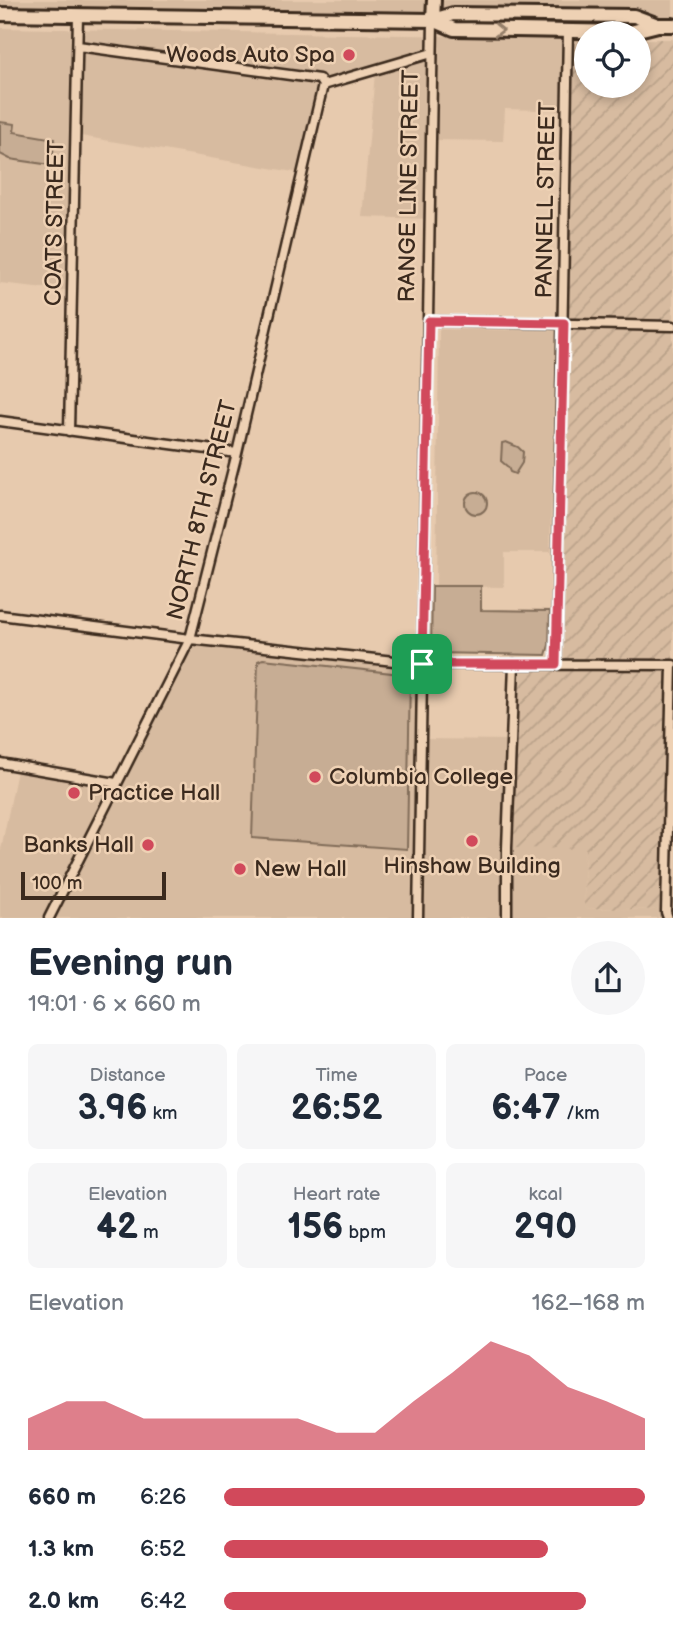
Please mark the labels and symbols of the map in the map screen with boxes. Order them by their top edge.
one-way arrow [494,22,505,37]
place label: Woods Auto Spa [166,41,335,69]
marker: Woods Auto Spa [341,47,357,63]
street label: RANGE LINE STREET [393,69,425,303]
street label: PANNELL STREET [530,101,562,299]
street label: COATS STREET [40,140,70,306]
street label: NORTH 8TH STREET [161,397,243,623]
pin [392,634,452,694]
place label: Columbia College [329,763,513,791]
marker: Columbia College [307,769,323,785]
place label: Practice Hall [88,779,220,807]
marker: Practice Hall [66,785,82,801]
place label: Banks Hall [23,831,134,859]
marker: Hinshaw Building [464,833,480,849]
marker: Banks Hall [140,837,156,853]
place label: Hinshaw Building [383,852,561,880]
place label: New Hall [254,855,347,883]
marker: New Hall [232,861,248,877]
scale bar [21,869,166,900]

